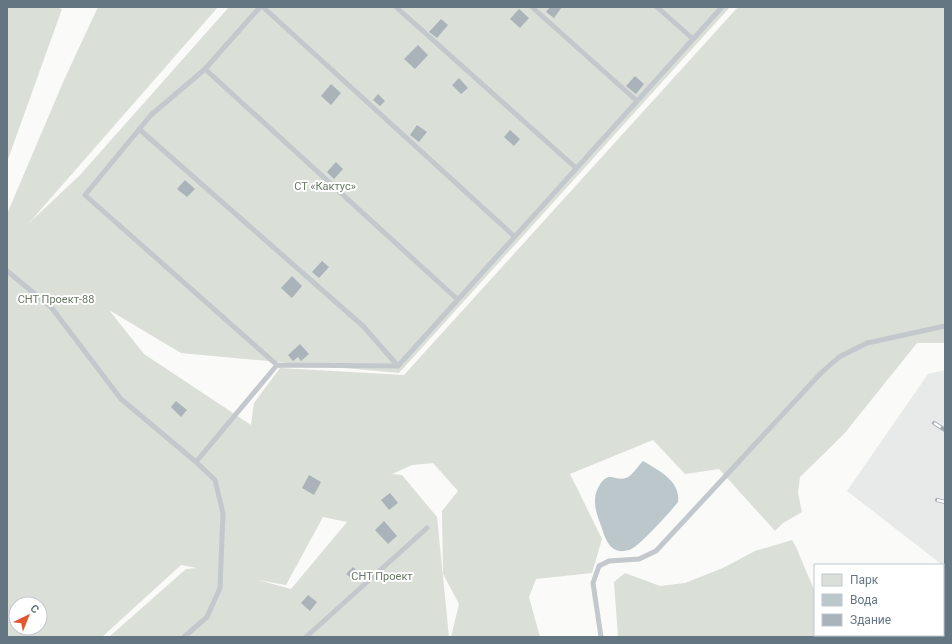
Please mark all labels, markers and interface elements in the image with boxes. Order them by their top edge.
park label: СТ «Кактус» [294,180,356,193]
park label: СНТ Проект-88 [18,293,94,306]
legend [814,564,944,636]
park label: СНТ Проект [351,570,413,583]
text: Парк [850,573,879,587]
text: Вода [850,593,878,607]
north arrow [8,596,48,636]
text: С [27,602,42,616]
text: Здание [850,613,891,627]

